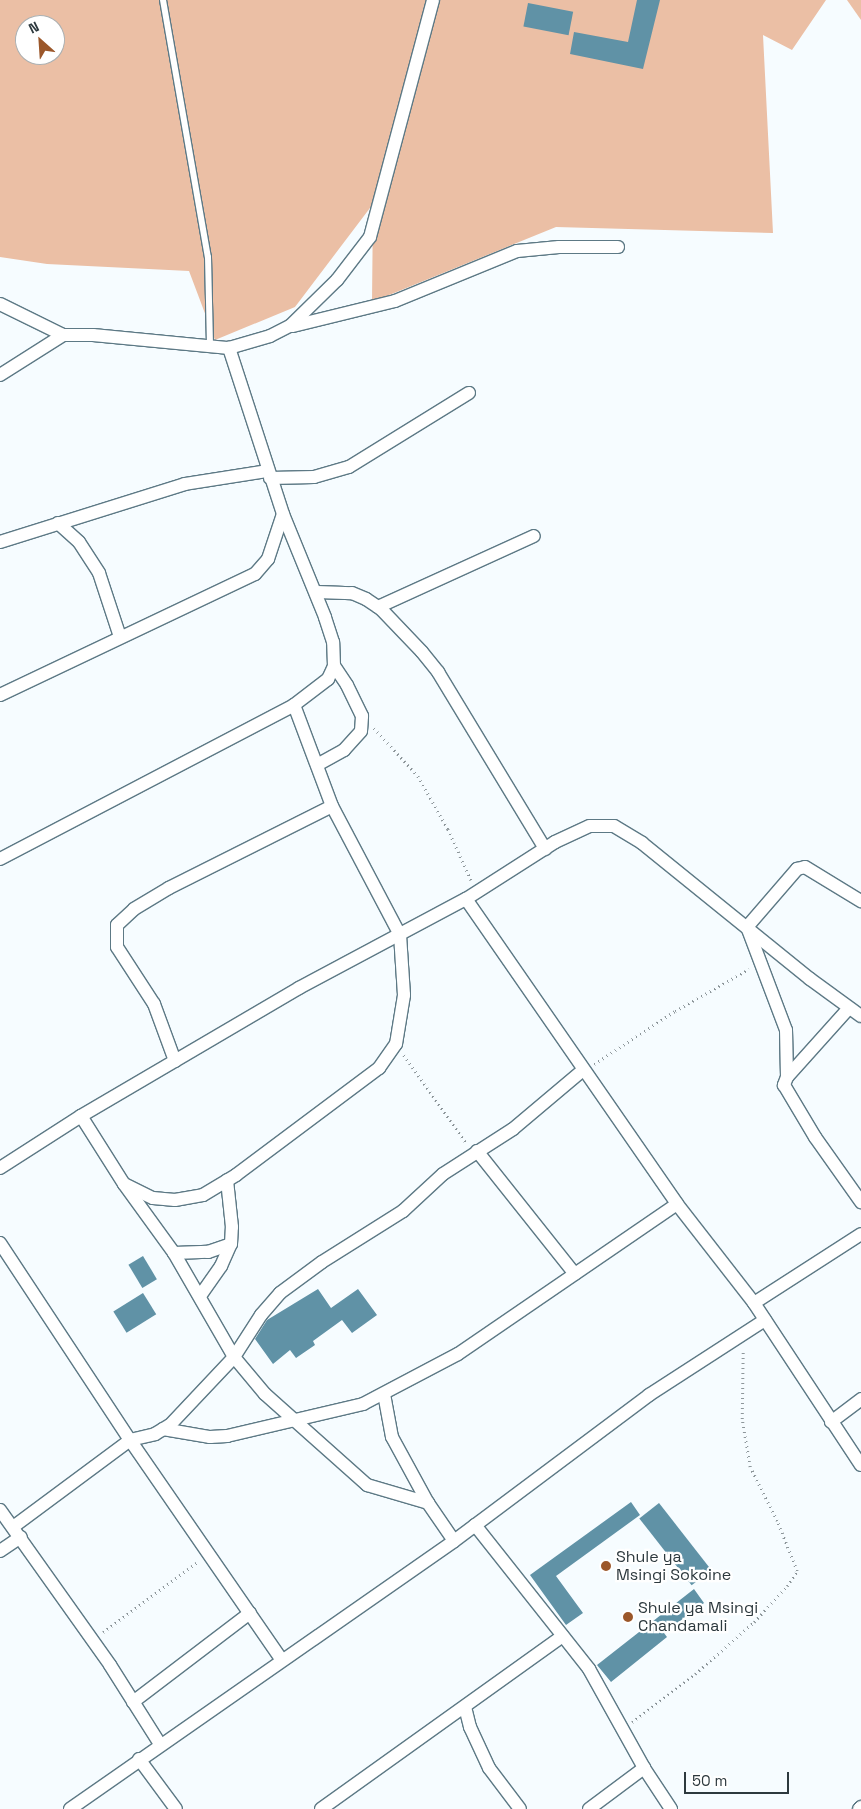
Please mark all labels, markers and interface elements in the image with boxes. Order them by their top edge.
north arrow [15,15,65,65]
text: N [26,17,42,38]
place label: Shule ya Msingi Sokoine [616,1547,731,1585]
marker: Shule ya Msingi Sokoine [600,1560,612,1572]
place label: Shule ya Msingi Chandamali [638,1598,758,1636]
marker: Shule ya Msingi Chandamali [622,1611,634,1623]
scale bar [686,1762,791,1794]
text: 50 m [692,1771,727,1790]

